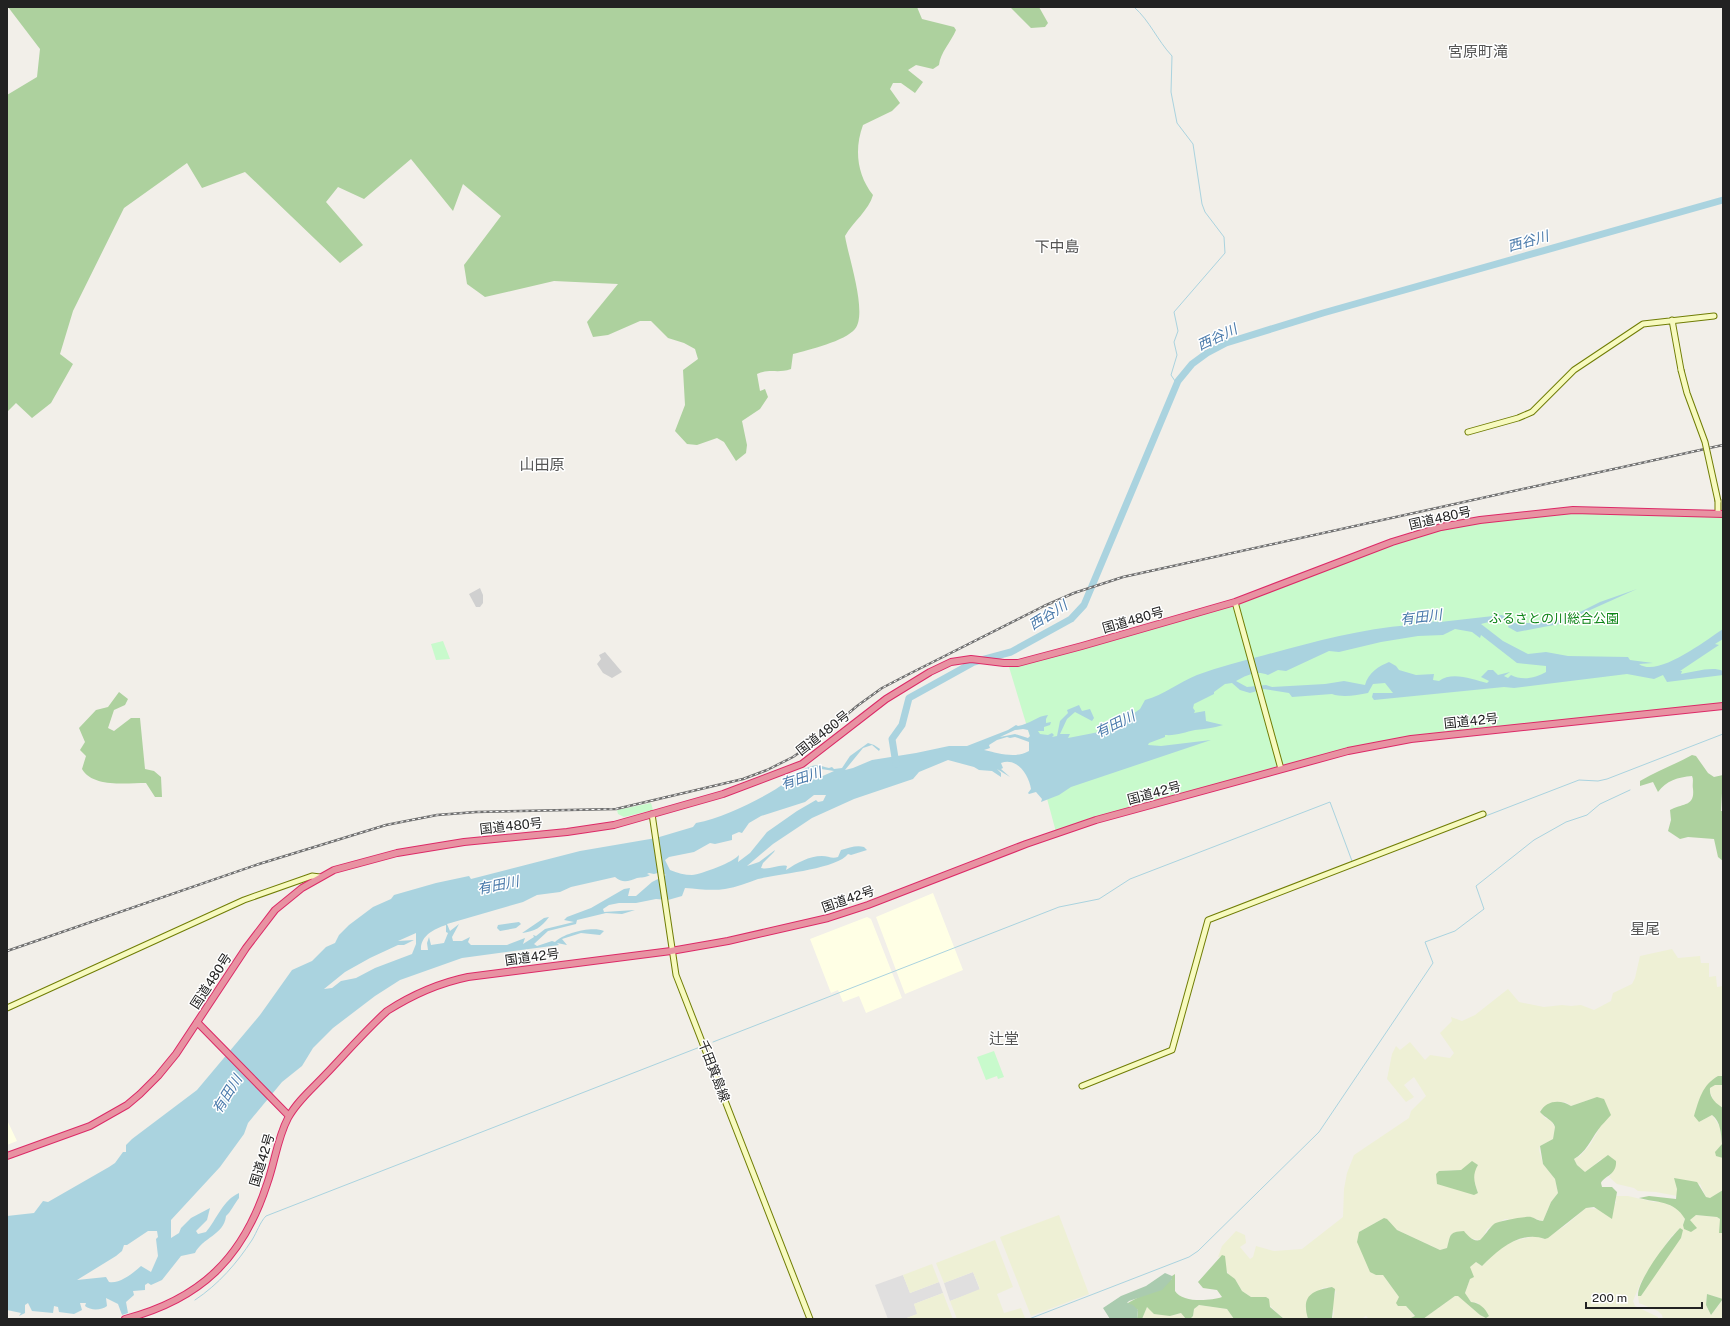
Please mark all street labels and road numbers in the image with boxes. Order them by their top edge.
street label: 国道480号 [1407,504,1473,532]
street label: 国道480号 [1100,604,1166,636]
street label: 国道480号 [793,708,853,758]
street label: 国道42号 [1443,711,1499,731]
street label: 国道42号 [1126,779,1182,807]
street label: 国道480号 [479,815,543,837]
street label: 国道42号 [820,883,876,915]
street label: 国道42号 [504,946,560,968]
street label: 国道480号 [187,950,235,1012]
street label: 千田箕島線 [695,1038,733,1104]
street label: 国道42号 [247,1132,277,1188]

